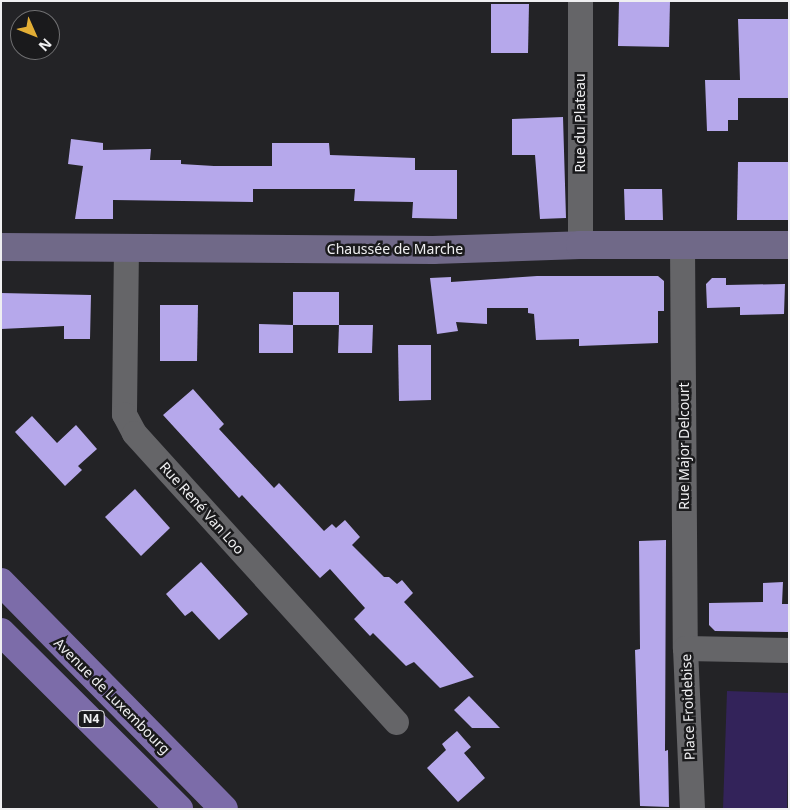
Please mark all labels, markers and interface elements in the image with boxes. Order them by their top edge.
north arrow [10,10,60,60]
text: N [35,34,56,56]
street label: Rue du Plateau [572,73,588,173]
street label: Chaussée de Marche [327,241,463,257]
street label: Rue Major Delcourt [676,382,692,510]
street label: Rue René Van Loo [156,458,248,558]
street label: Avenue de Luxembourg [51,635,173,757]
street label: Place Froidebise [678,654,698,760]
road number: N4 [77,710,105,729]

